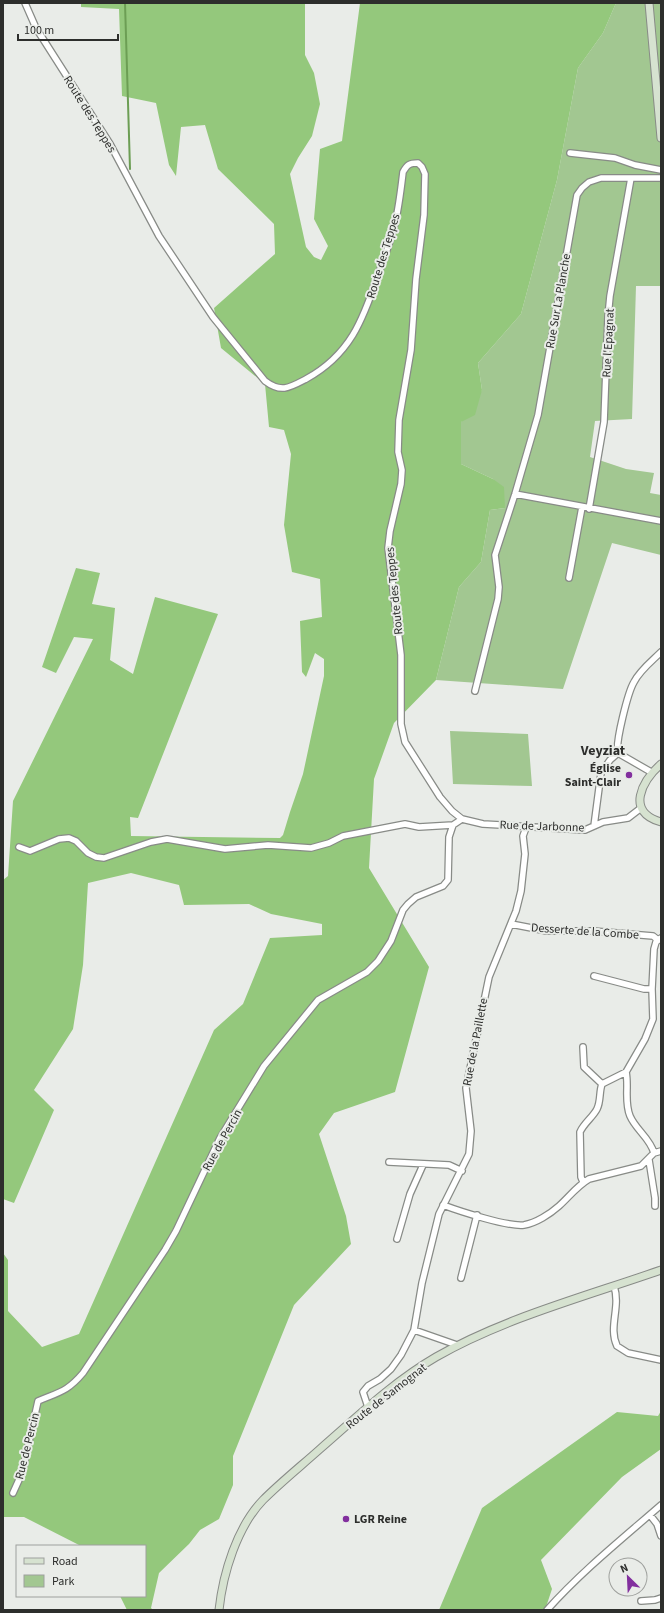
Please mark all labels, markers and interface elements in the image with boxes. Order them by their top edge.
scale bar [18,16,118,42]
text: 100 m [24,22,54,39]
street label: Route des Teppes [59,72,120,156]
street label: Route des Teppes [362,212,404,301]
street label: Rue Sur La Planche [542,252,575,350]
street label: Rue l'Epagnat [598,308,619,378]
street label: Route des Teppes [381,546,408,636]
district label: Veyziat [580,741,626,761]
place label: Église Saint-Clair [565,760,621,791]
marker: Église Saint-Clair [624,770,634,780]
street label: Rue de Jarbonne [499,817,585,836]
street label: Desserte de la Combe [530,919,640,944]
street label: Rue de la Paillette [459,997,492,1087]
street label: Rue de Percin [198,1106,246,1174]
street label: Route de Samognat [342,1359,430,1433]
street label: Rue de Percin [11,1411,44,1481]
place label: LGR Reine [354,1511,407,1528]
marker: LGR Reine [341,1514,351,1524]
legend [16,1545,146,1597]
text: Road [52,1553,78,1570]
north arrow [608,1557,648,1597]
text: N [618,1560,631,1577]
text: Park [52,1573,74,1590]

